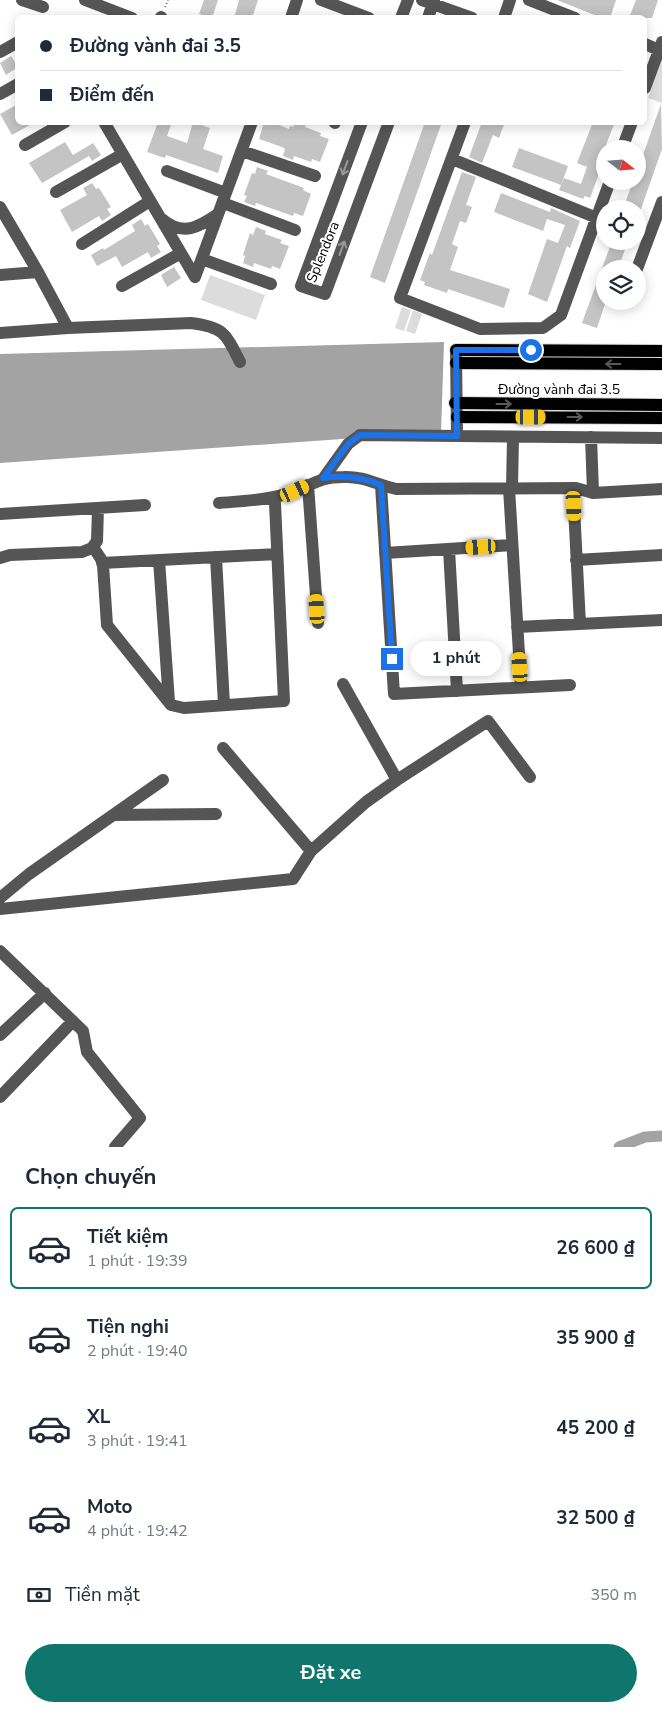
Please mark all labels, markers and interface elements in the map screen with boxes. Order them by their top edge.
text: Đường vành đai 3.5 [70,33,241,59]
text: Điểm đến [70,82,154,108]
north arrow [596,140,646,190]
map controls [596,140,646,310]
one-way arrow [340,160,349,175]
button: locate [596,200,646,250]
street label: Splendora [302,219,344,285]
one-way arrow [338,241,347,257]
button: layers [596,260,646,310]
route start [520,339,542,361]
one-way arrow [606,359,622,369]
street label: Đường vành đai 3.5 [497,380,620,399]
one-way arrow [496,399,512,409]
car [516,410,546,425]
one-way arrow [567,413,583,422]
car [278,478,311,504]
car [565,491,582,521]
car [465,539,496,555]
car [308,594,325,624]
callout: 1 phút [410,642,502,676]
text: 1 phút [432,647,480,669]
route end [381,648,403,670]
car [511,652,528,682]
text: Chọn chuyến [25,1162,156,1192]
text: Tiết kiệm [87,1224,168,1250]
icon: car [27,1226,72,1271]
text: 26 600 ₫ [556,1235,635,1261]
text: 1 phút · 19:39 [87,1250,188,1272]
text: Tiện nghi [87,1314,169,1340]
icon: car [27,1316,72,1361]
text: 35 900 ₫ [556,1325,635,1351]
text: 2 phút · 19:40 [87,1340,188,1362]
text: XL [87,1404,110,1430]
icon: car [27,1406,72,1451]
text: 45 200 ₫ [556,1415,635,1441]
text: 3 phút · 19:41 [87,1430,188,1452]
text: Moto [87,1494,133,1520]
icon: car [27,1496,72,1541]
text: 32 500 ₫ [556,1505,635,1531]
text: 4 phút · 19:42 [87,1520,188,1542]
icon: cash [25,1581,53,1609]
text: Tiền mặt [65,1582,140,1608]
text: 350 m [590,1584,637,1606]
button: Đặt xe [25,1644,637,1702]

